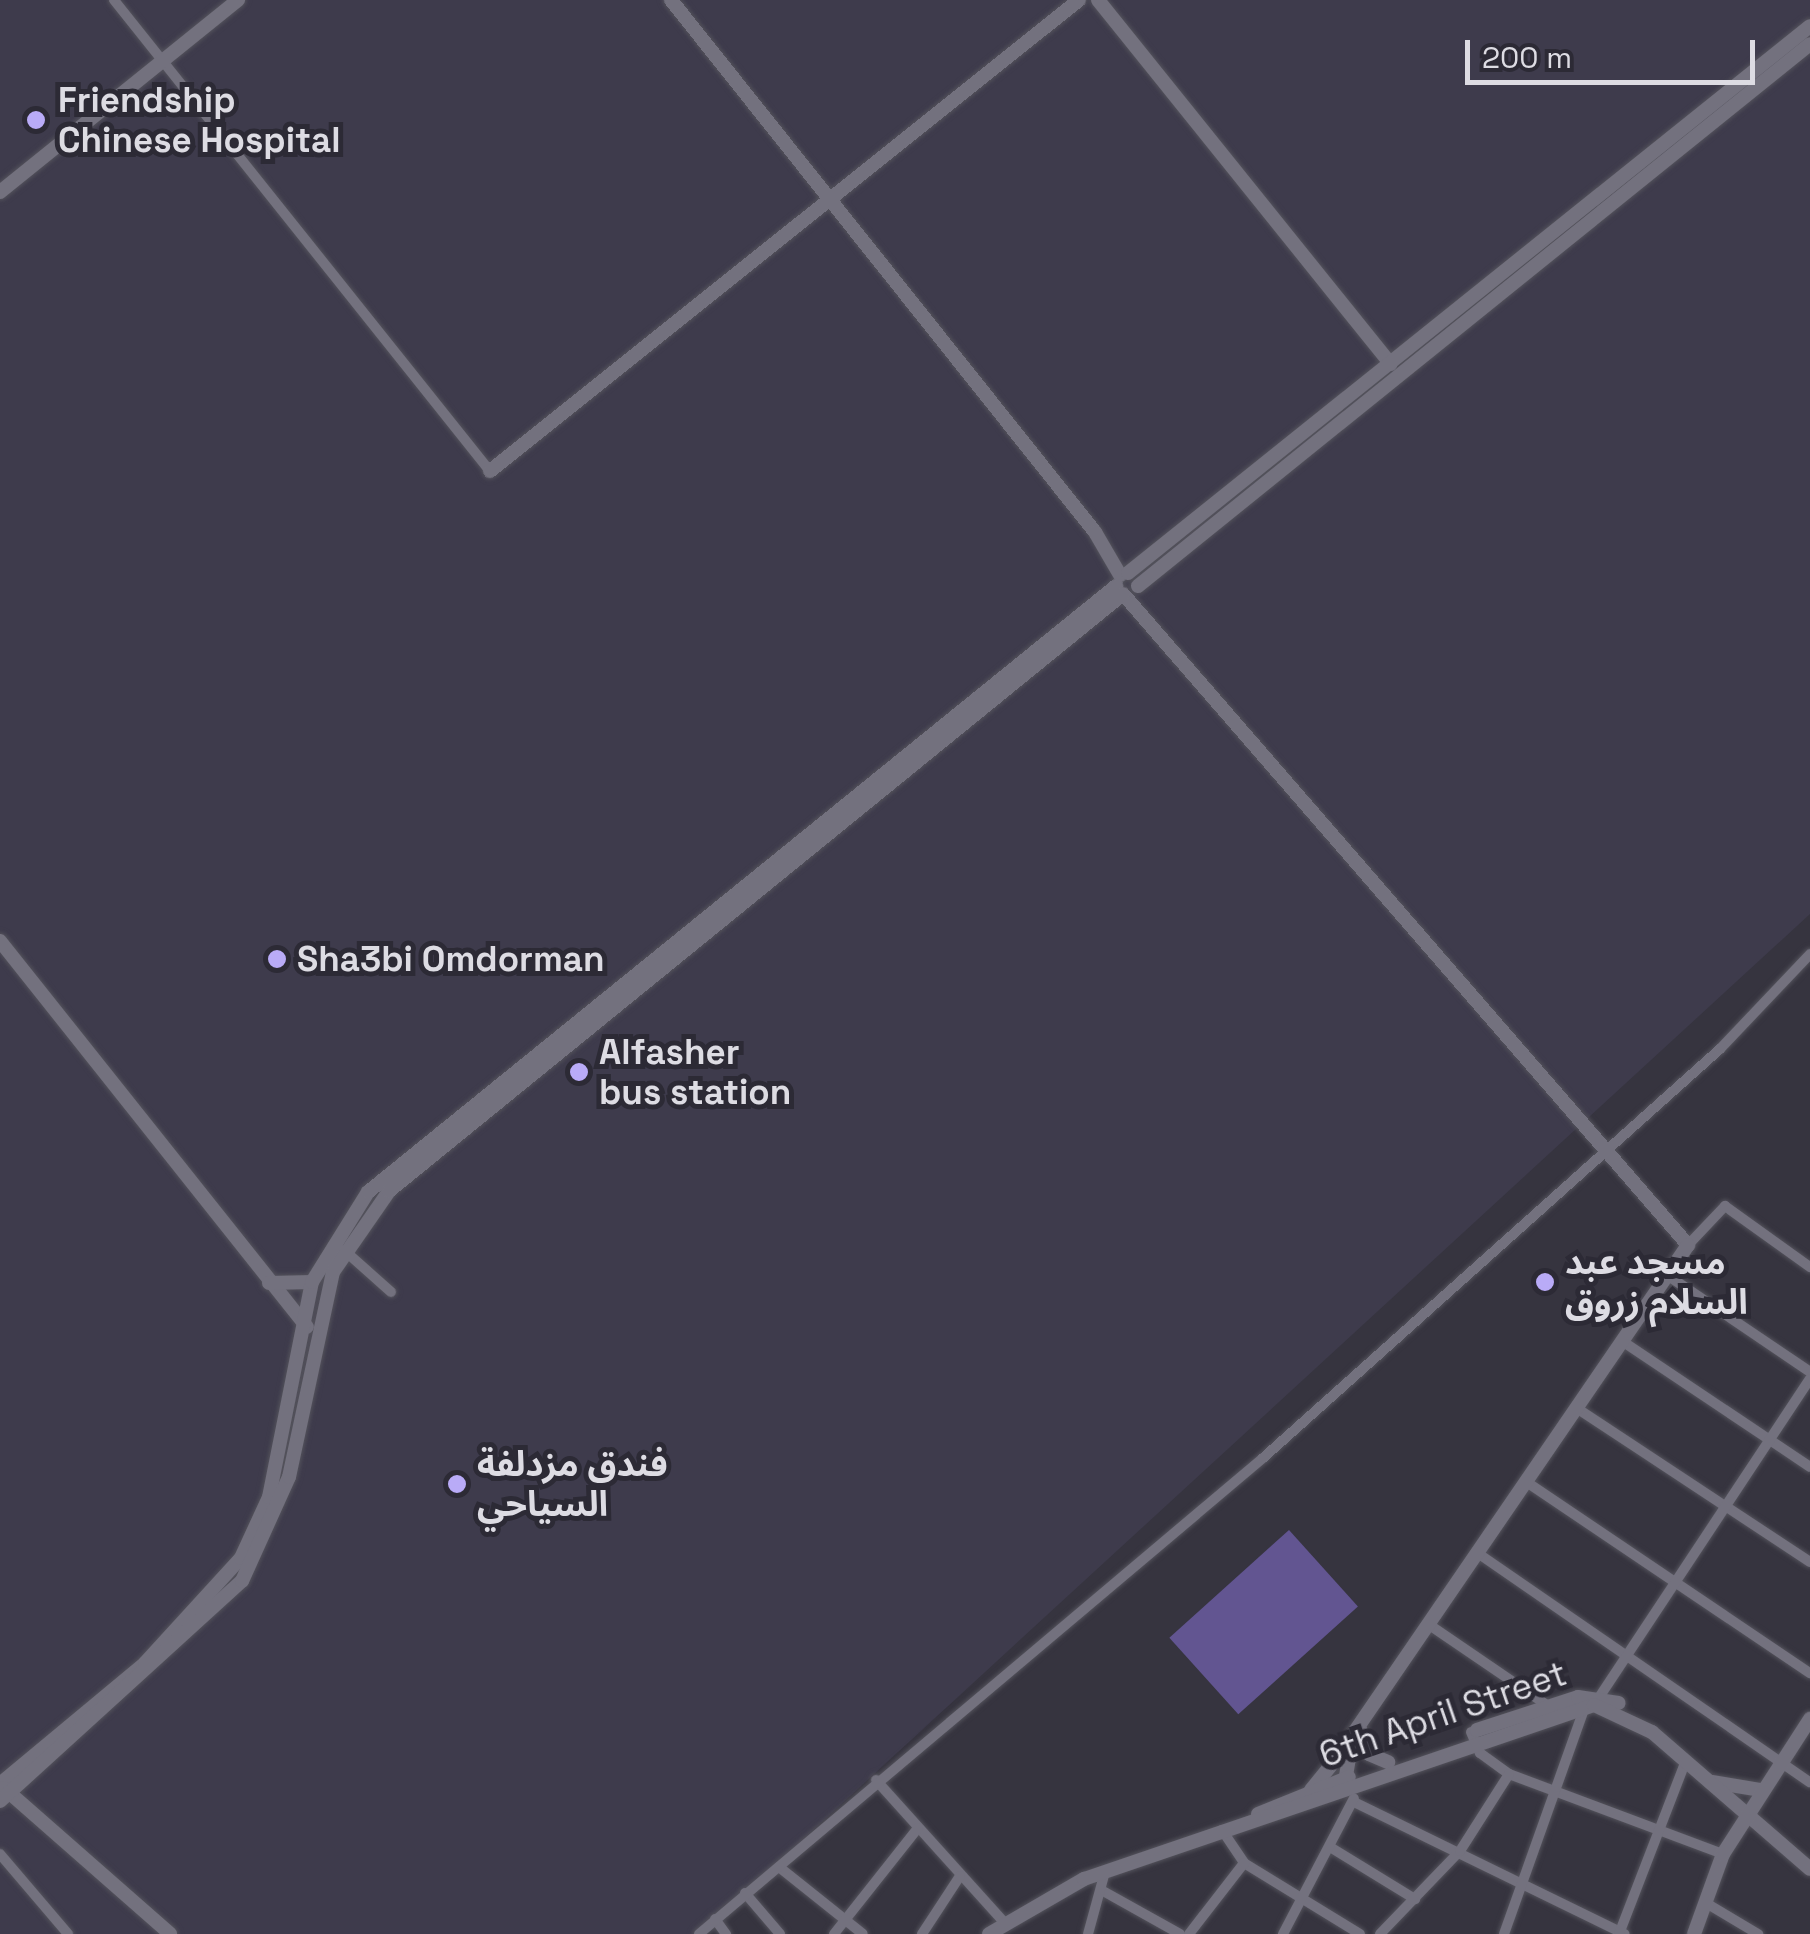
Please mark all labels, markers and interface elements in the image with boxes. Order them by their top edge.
scale bar [1470,20,1760,82]
text: 200 m [1482,38,1572,77]
place label: Friendship Chinese Hospital [58,79,340,161]
marker: Friendship Chinese Hospital [23,107,49,133]
place label: Sha3bi Omdorman [297,938,605,980]
marker: Sha3bi Omdorman [266,948,288,970]
place label: Alfasher bus station [599,1031,791,1113]
marker: Alfasher bus station [568,1061,590,1083]
place label: مسجد عبد السلام زروق [1565,1241,1748,1323]
marker: مسجد عبد السلام زروق [1534,1271,1556,1293]
place label: فندق مزدلفة السياحي [477,1443,668,1525]
marker: فندق مزدلفة السياحي [446,1473,468,1495]
street label: 6th April Street [1314,1652,1572,1776]

